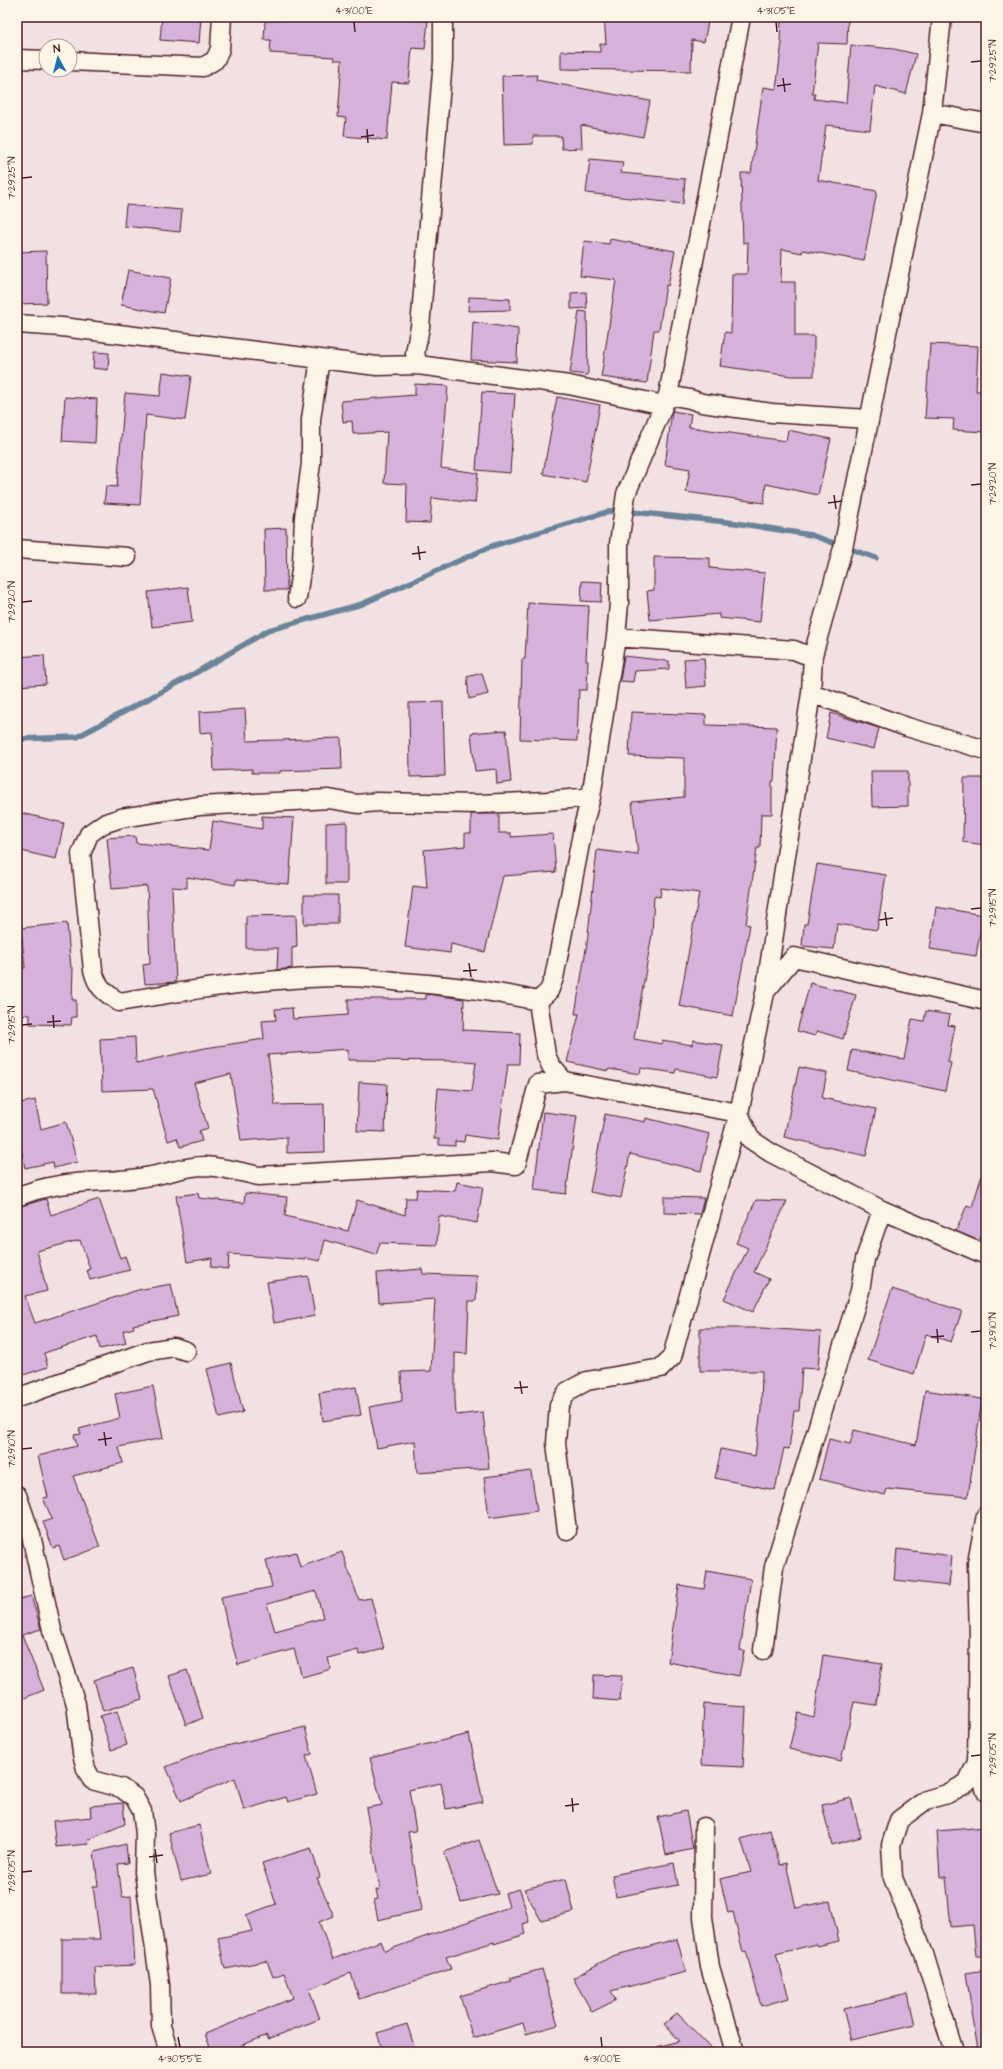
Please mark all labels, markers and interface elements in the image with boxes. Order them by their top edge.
text: 4°31'00"E [335,4,373,18]
text: 4°31'05"E [757,4,795,18]
north arrow [38,38,78,78]
text: 7°29'25"N [986,40,1000,82]
text: N [53,41,61,56]
text: 7°29'25"N [5,157,19,199]
text: 7°29'20"N [986,463,1000,505]
text: 7°29'20"N [5,581,19,623]
text: 7°29'15"N [986,889,1000,927]
text: 7°29'15"N [5,1006,19,1044]
text: 7°29'10"N [986,1312,1000,1350]
text: 7°29'10"N [5,1430,19,1468]
text: 7°29'05"N [986,1733,1000,1777]
text: 7°29'05"N [5,1850,19,1894]
text: 4°30'55"E [158,2052,202,2066]
text: 4°31'00"E [583,2052,621,2066]

